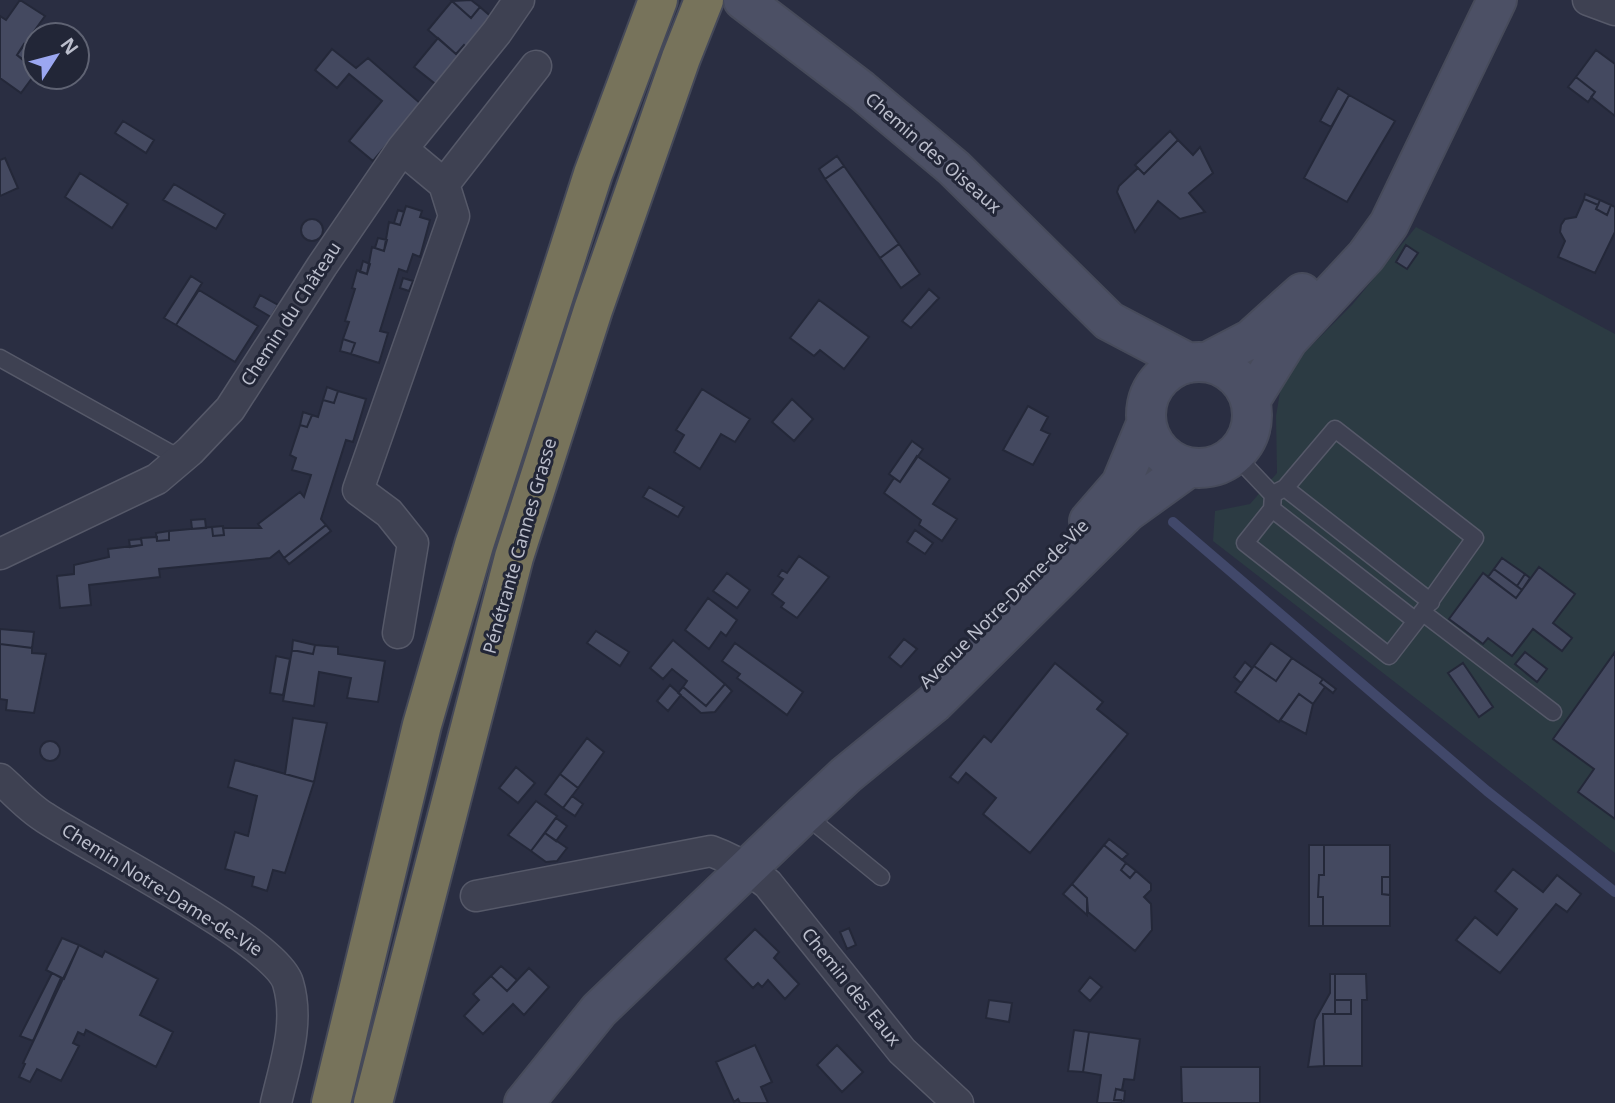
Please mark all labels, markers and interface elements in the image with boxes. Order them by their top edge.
north arrow [21,21,91,91]
text: N [55,32,85,60]
street label: Chemin des Oiseaux [861,87,1007,218]
street label: Chemin du Château [235,237,346,390]
street label: Pénétrante Cannes Grasse [477,435,561,656]
street label: Avenue Notre-Dame-de-Vie [913,513,1093,693]
street label: Chemin Notre-Dame-de-Vie [58,817,268,961]
street label: Chemin des Eaux [797,922,907,1051]

